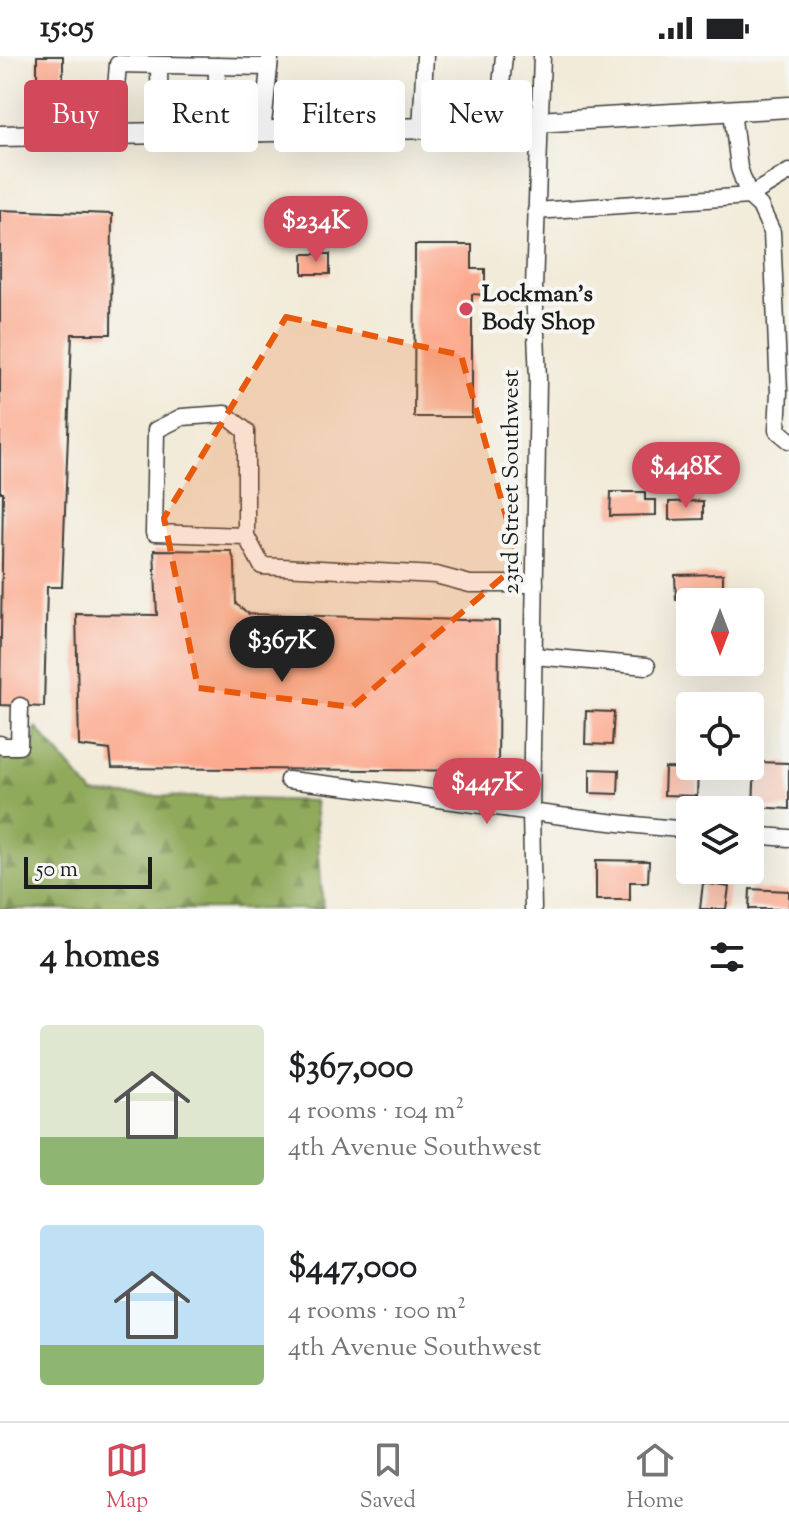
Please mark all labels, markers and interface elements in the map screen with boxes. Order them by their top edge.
text: 15:05 [40,7,94,50]
chip: Buy [24,80,128,152]
chip: Rent [144,80,258,152]
chip: Filters [274,80,405,152]
chip: New [421,80,532,152]
pin: $234K [260,196,372,264]
text: $234K [282,203,350,240]
place label: Lockman's Body Shop [482,278,595,340]
marker: Lockman's Body Shop [457,300,475,318]
street label: 23rd Street Southwest [495,370,529,594]
pin: $448K [630,442,742,510]
text: $448K [650,449,722,486]
north arrow [676,588,764,676]
map controls [676,588,764,884]
pin: $367K [226,616,338,684]
text: $367K [248,623,316,660]
button: locate [676,692,764,780]
pin: $447K [431,758,543,826]
text: $447K [451,765,523,802]
button: layers [676,796,764,884]
scale bar [24,853,152,889]
text: 50 m [36,855,78,887]
text: 4 homes [40,933,160,982]
icon: filters [705,935,749,979]
text: $367,000 [288,1044,413,1093]
icon: home [104,1057,200,1153]
text: 4 rooms · 104 m² [288,1093,464,1130]
text: 4th Avenue Southwest [288,1130,541,1167]
text: $447,000 [288,1244,417,1293]
icon: home [104,1257,200,1353]
text: 4 rooms · 100 m² [288,1293,466,1330]
text: 4th Avenue Southwest [288,1330,541,1367]
tab: Map [105,1438,149,1518]
tab: Saved [359,1438,416,1518]
tab: Home [626,1438,684,1518]

